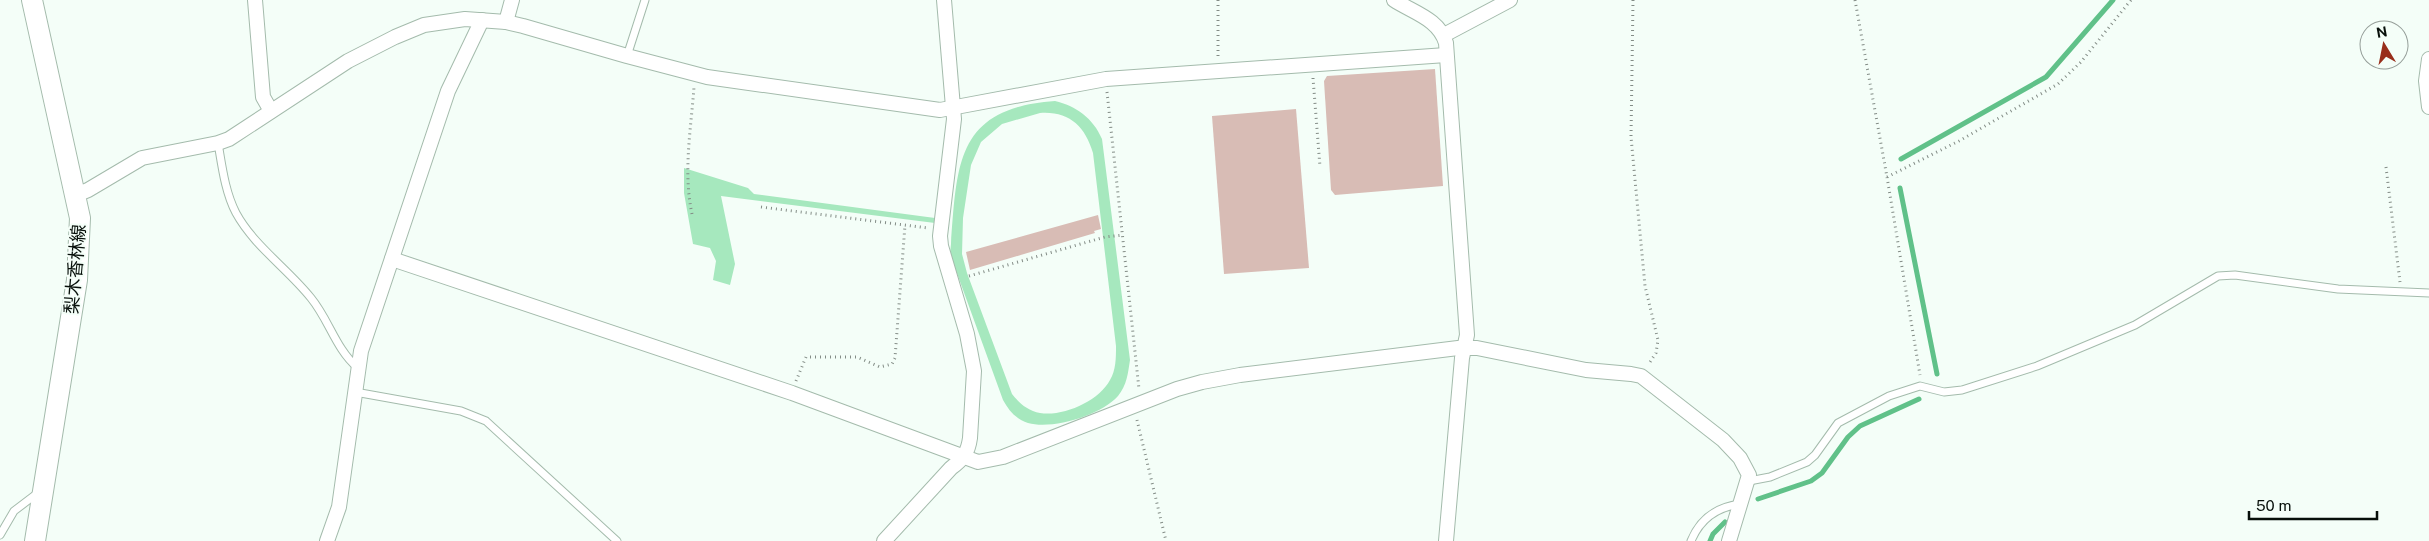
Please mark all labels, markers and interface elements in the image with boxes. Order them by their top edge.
north arrow [2359,20,2409,70]
text: N [2375,23,2389,41]
street label: 梨木香林線 [61,223,89,315]
scale bar [2249,488,2376,520]
text: 50 m [2256,497,2291,514]

